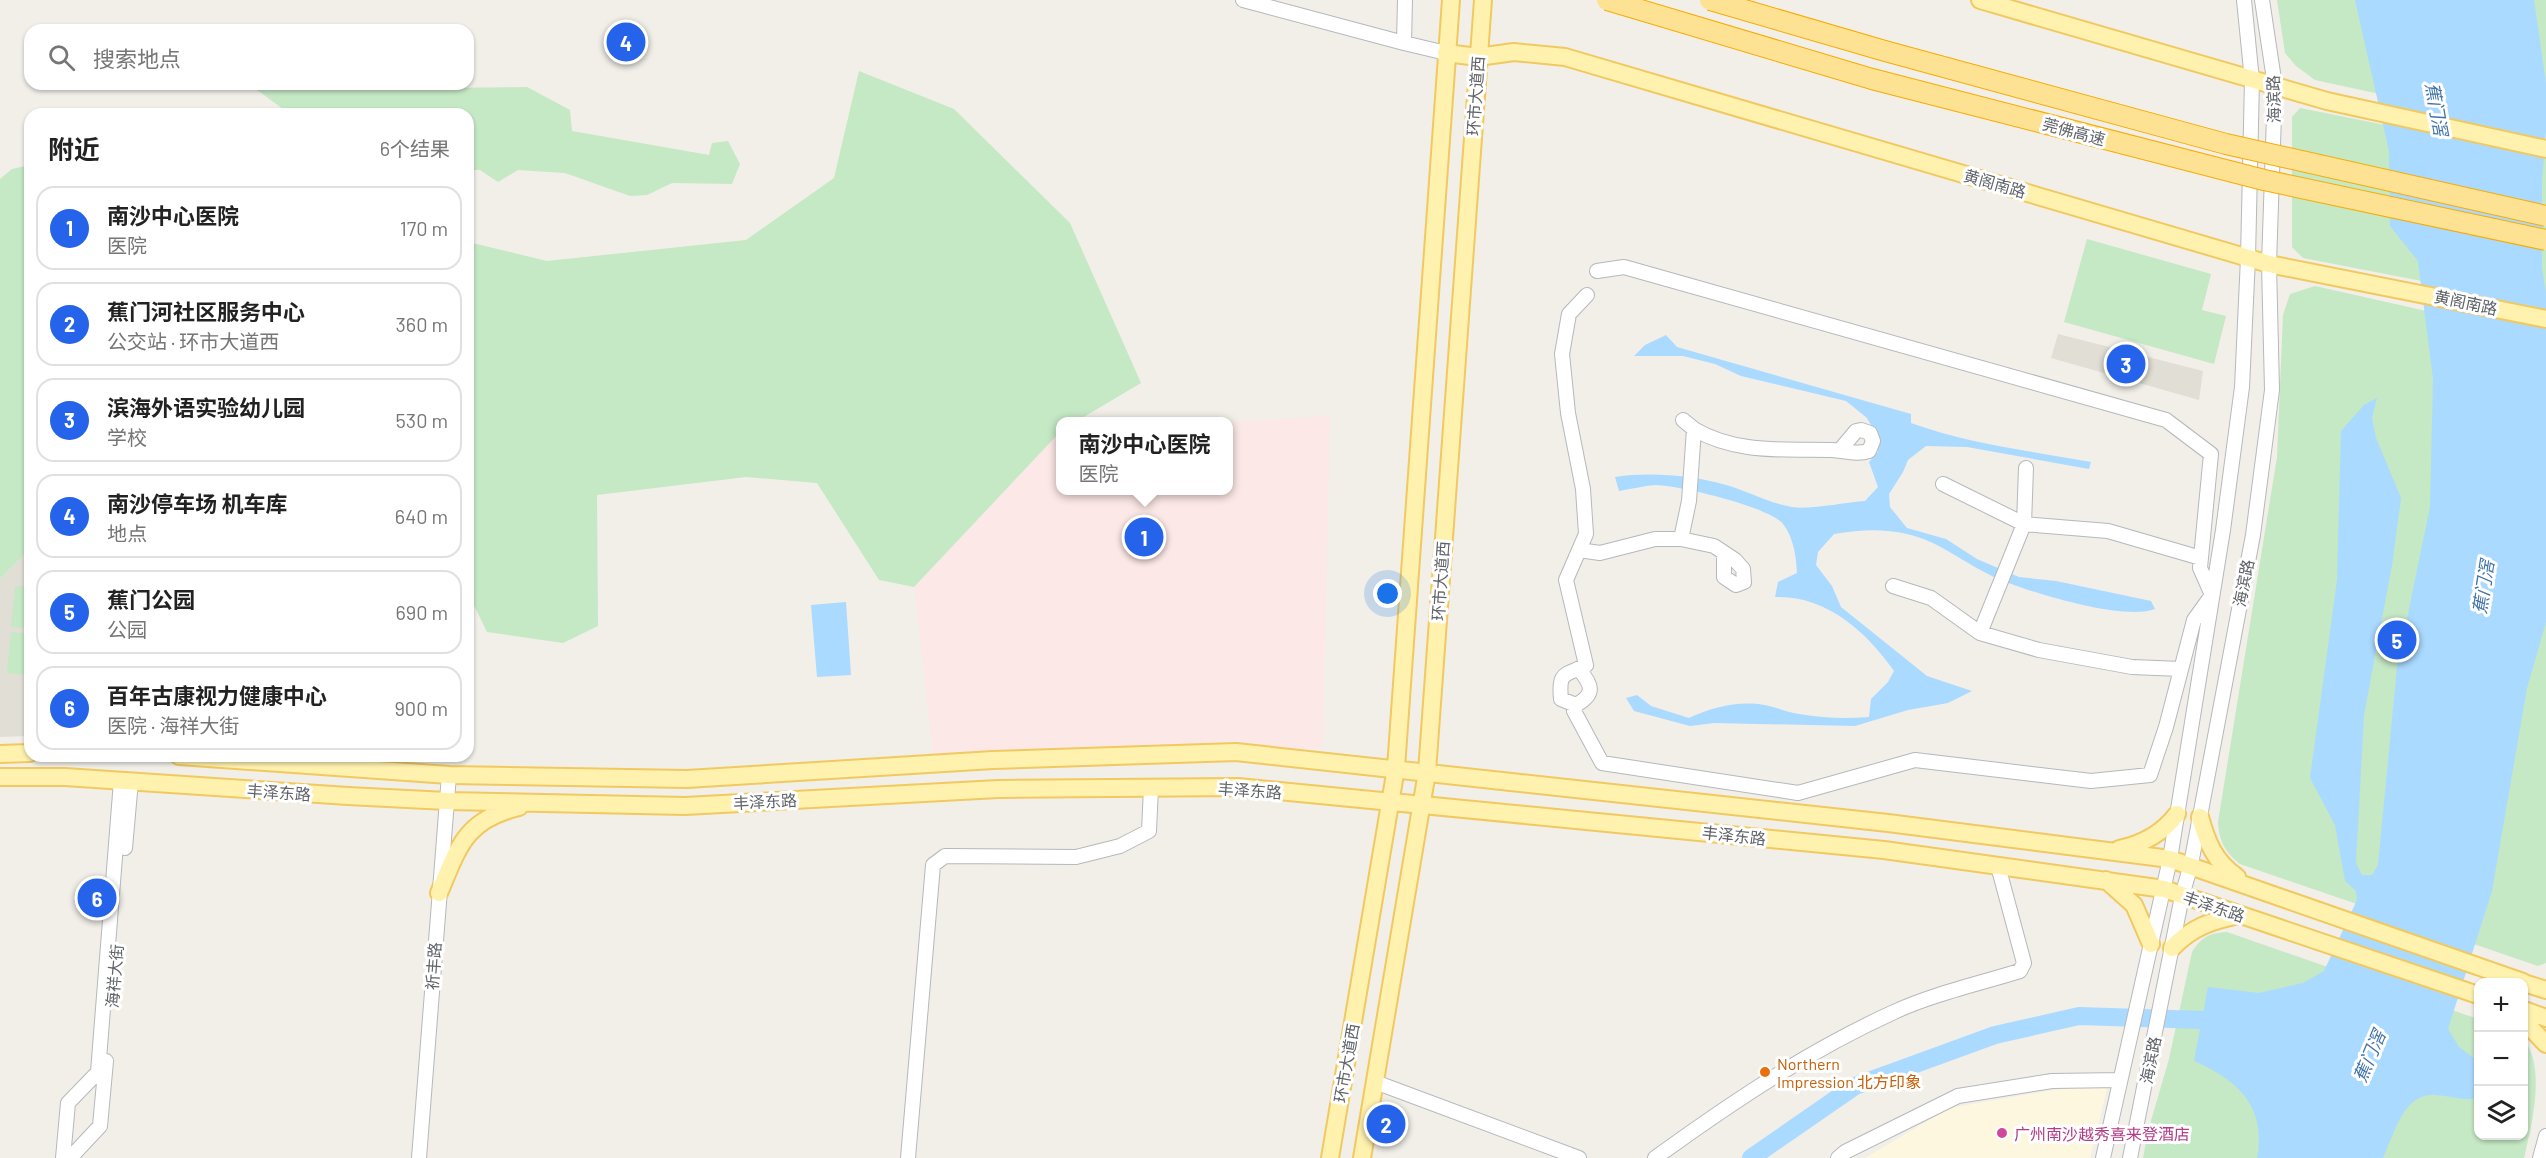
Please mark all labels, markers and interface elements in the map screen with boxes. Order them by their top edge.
pin: 4 [606,20,646,64]
search box [24,24,474,90]
icon: search [45,41,78,74]
text: 搜索地点 [93,45,181,71]
street label: 环市大道西 [1463,55,1487,137]
street label: 海滨路 [2263,75,2283,123]
water label: 蕉门滘 [2421,81,2453,140]
street label: 莞佛高速 [2041,114,2107,148]
text: 附近 [48,133,100,164]
text: 6个结果 [380,136,450,160]
street label: 黄阁南路 [1962,165,2028,201]
text: 南沙中心医院 [107,202,239,228]
text: 1 [66,216,73,240]
text: 170 m [400,216,448,240]
text: 医院 [107,233,147,257]
street label: 黄阁南路 [2433,286,2499,318]
text: 蕉门河社区服务中心 [107,298,305,324]
text: 2 [64,312,75,336]
text: 360 m [396,312,448,336]
text: 公交站 · 环市大道西 [107,329,279,353]
pin: 3 [2106,342,2146,386]
text: 滨海外语实验幼儿园 [107,394,305,420]
text: 3 [64,408,75,432]
text: 530 m [396,408,448,432]
popup [1056,417,1233,495]
text: 学校 [107,425,147,449]
text: 南沙中心医院 [1078,430,1211,456]
text: 医院 [1078,461,1118,485]
text: 南沙停车场 机车库 [107,490,287,516]
text: 4 [63,504,76,528]
text: 640 m [395,504,448,528]
pin: 1 [1124,514,1164,560]
text: 地点 [107,521,147,545]
street label: 环市大道西 [1428,540,1452,622]
water label: 蕉门滘 [2468,556,2499,615]
street label: 海滨路 [2229,558,2257,608]
your location [1373,579,1402,608]
text: 蕉门公园 [107,586,195,612]
text: 5 [64,600,75,624]
text: 690 m [395,600,448,624]
text: 公园 [107,617,147,641]
pin: 5 [2378,618,2416,662]
text: 百年古康视力健康中心 [107,682,327,708]
text: 6 [64,696,75,720]
text: 900 m [394,696,448,720]
text: 医院 · 海祥大街 [107,713,239,737]
street label: 丰泽东路 [1217,778,1283,802]
street label: 丰泽东路 [246,780,312,804]
street label: 丰泽东路 [733,790,797,812]
street label: 丰泽东路 [1701,822,1767,848]
pin: 6 [78,876,116,920]
street label: 丰泽东路 [2181,887,2247,925]
street label: 祈丰路 [422,941,444,991]
street label: 海祥大街 [102,943,126,1009]
map controls [2474,978,2528,1140]
button: + [2474,978,2528,1032]
street label: 环市大道西 [1330,1022,1362,1104]
water label: 蕉门滘 [2348,1024,2391,1085]
button: − [2474,1032,2528,1086]
street label: 海滨路 [2136,1035,2164,1085]
place label: Northern Impression 北方印象 [1777,1054,1921,1091]
marker: Northern Impression 北方印象 [1758,1065,1772,1079]
button: layers [2474,1086,2528,1140]
pin: 2 [1366,1102,1406,1146]
place label: 广州南沙越秀喜来登酒店 [2014,1124,2190,1143]
marker: 广州南沙越秀喜来登酒店 [1995,1126,2009,1140]

